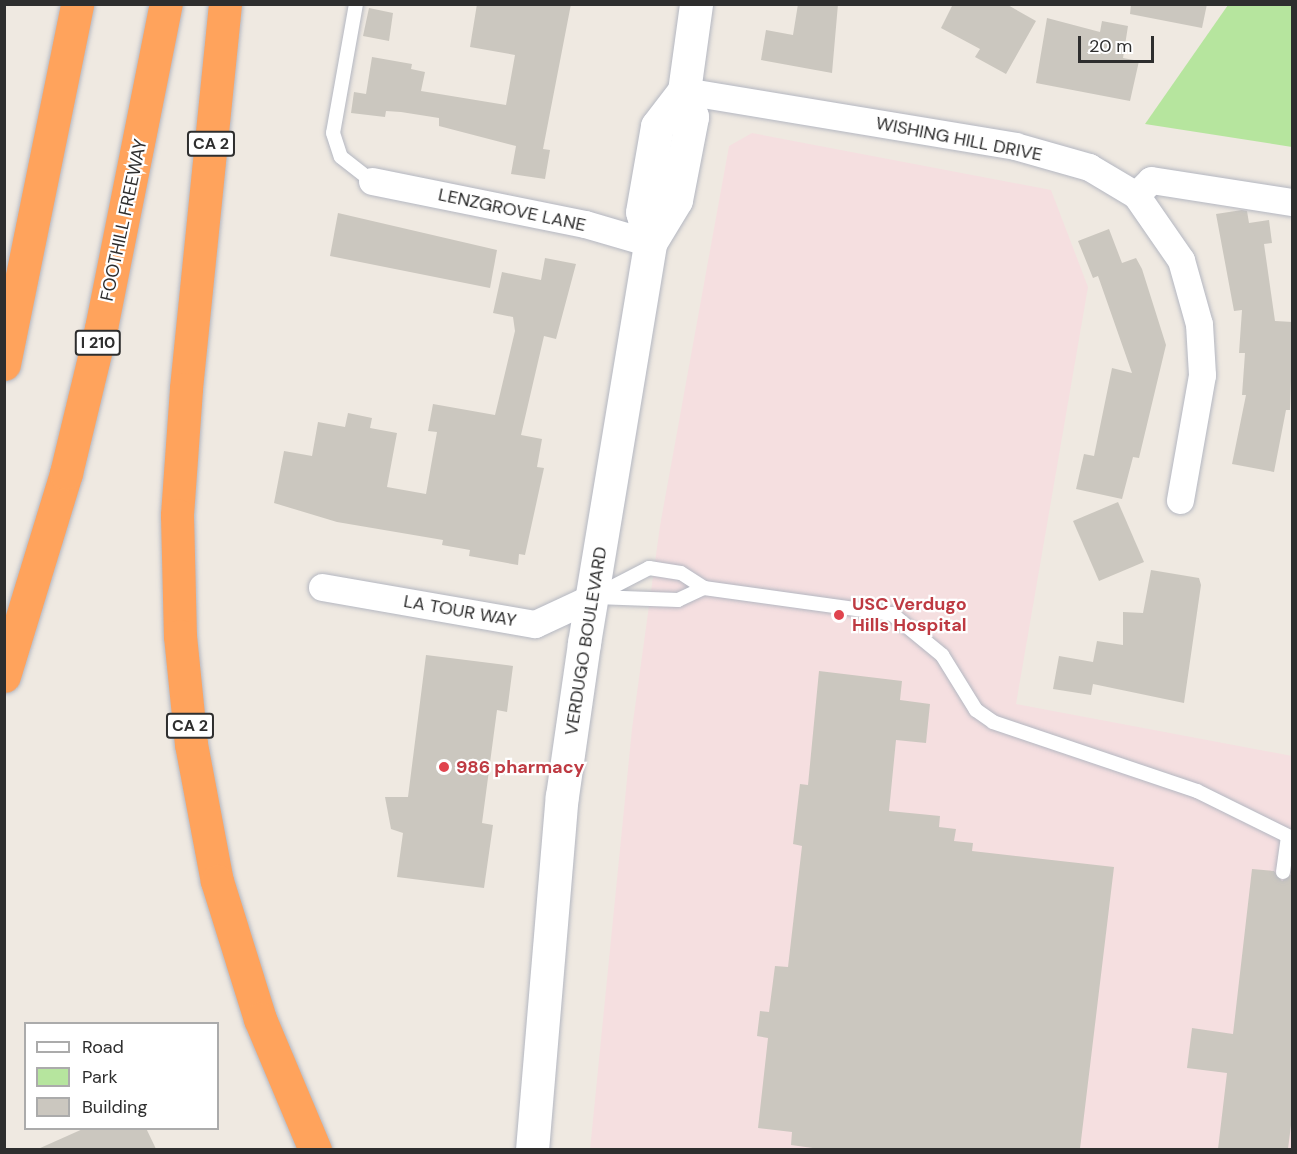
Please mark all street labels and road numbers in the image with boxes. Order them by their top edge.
street label: WISHING HILL DRIVE [874,112,1044,166]
road number: CA 2 [186,131,236,157]
street label: FOOTHILL FREEWAY [96,137,152,303]
street label: LENZGROVE LANE [436,184,588,236]
road number: I 210 [74,330,122,356]
street label: VERDUGO BOULEVARD [560,545,612,737]
street label: LA TOUR WAY [402,590,518,632]
road number: CA 2 [164,713,216,739]

